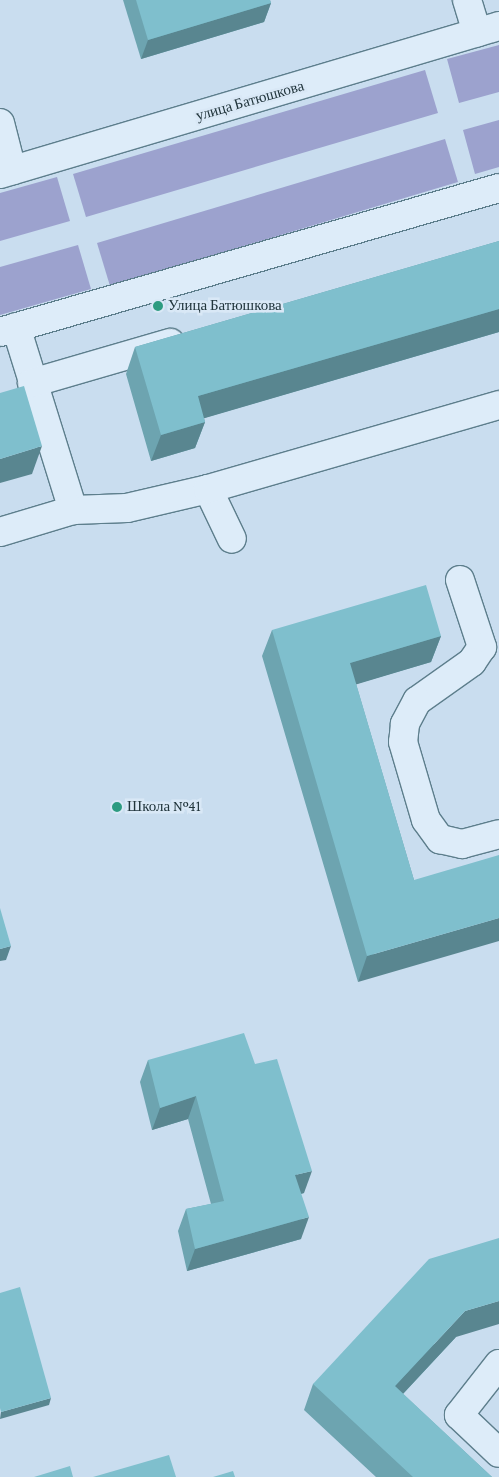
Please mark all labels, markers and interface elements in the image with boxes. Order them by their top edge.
street label: улица Батюшкова [194,77,306,125]
place label: Улица Батюшкова [168,297,282,315]
marker: Улица Батюшкова [152,300,164,312]
place label: Школа №41 [127,798,201,816]
marker: Школа №41 [111,801,123,813]

